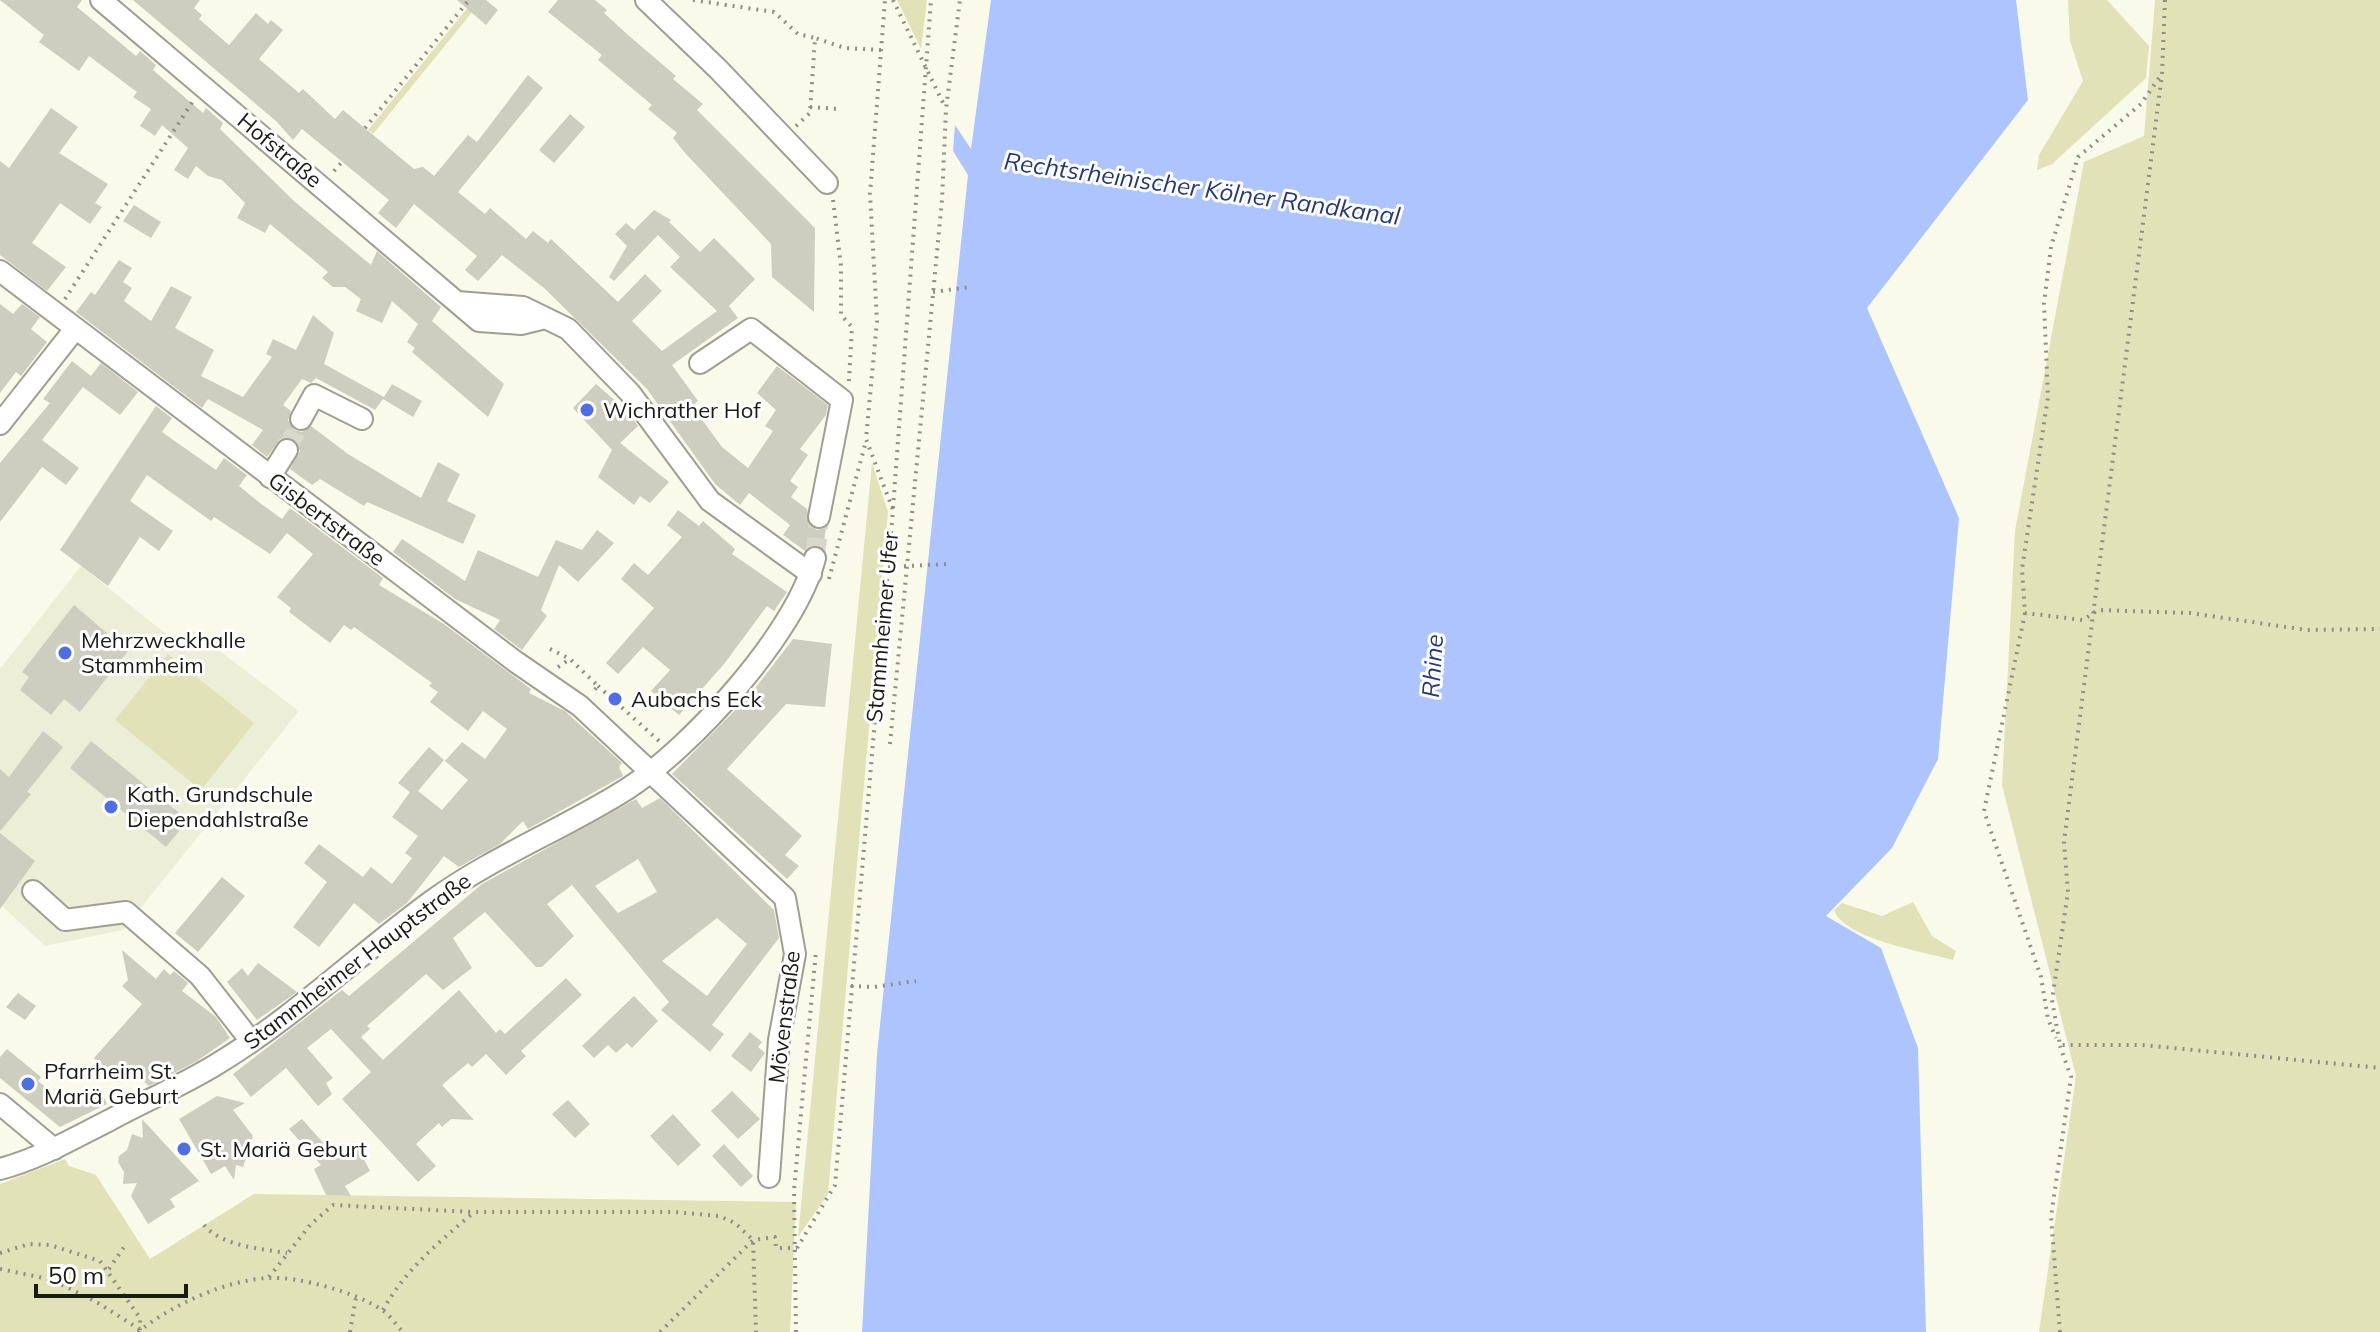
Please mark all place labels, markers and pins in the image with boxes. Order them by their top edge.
place label: Wichrather Hof [603,396,761,424]
marker: Wichrather Hof [578,401,596,419]
place label: Mehrzweckhalle Stammheim [81,626,246,679]
marker: Mehrzweckhalle Stammheim [56,644,74,662]
place label: Aubachs Eck [631,685,762,713]
marker: Aubachs Eck [606,690,624,708]
place label: Kath. Grundschule Diependahlstraße [127,780,313,833]
marker: Kath. Grundschule Diependahlstraße [102,798,120,816]
place label: Pfarrheim St. Mariä Geburt [44,1057,179,1110]
marker: Pfarrheim St. Mariä Geburt [19,1075,37,1093]
place label: St. Mariä Geburt [200,1135,367,1163]
marker: St. Mariä Geburt [175,1140,193,1158]

